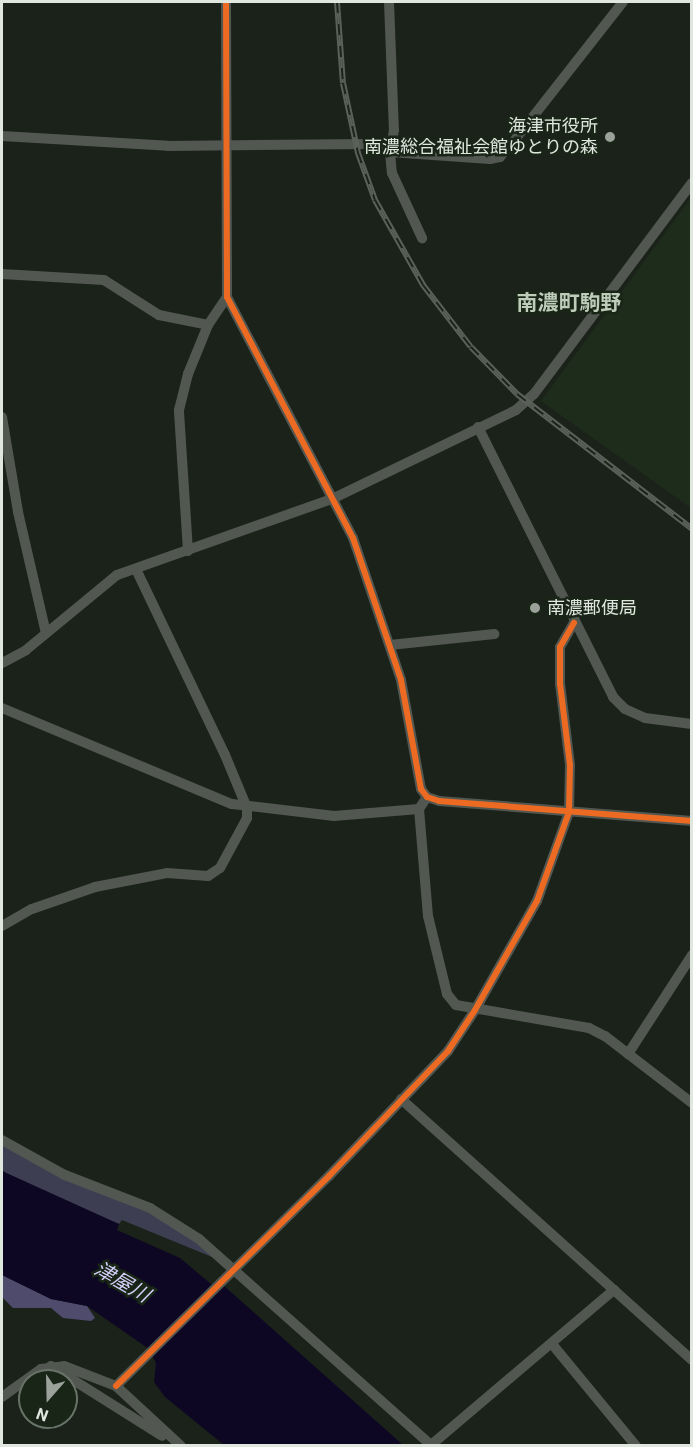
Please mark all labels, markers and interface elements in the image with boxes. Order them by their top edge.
place label: 海津市役所 南濃総合福祉会館ゆとりの森 [364,116,598,158]
marker: 海津市役所 南濃総合福祉会館ゆとりの森 [603,130,617,144]
district label: 南濃町駒野 [517,290,621,316]
place label: 南濃郵便局 [547,597,637,619]
marker: 南濃郵便局 [528,601,542,615]
water label: 津屋川 [90,1257,154,1307]
north arrow [18,1369,78,1429]
text: N [34,1404,51,1425]

